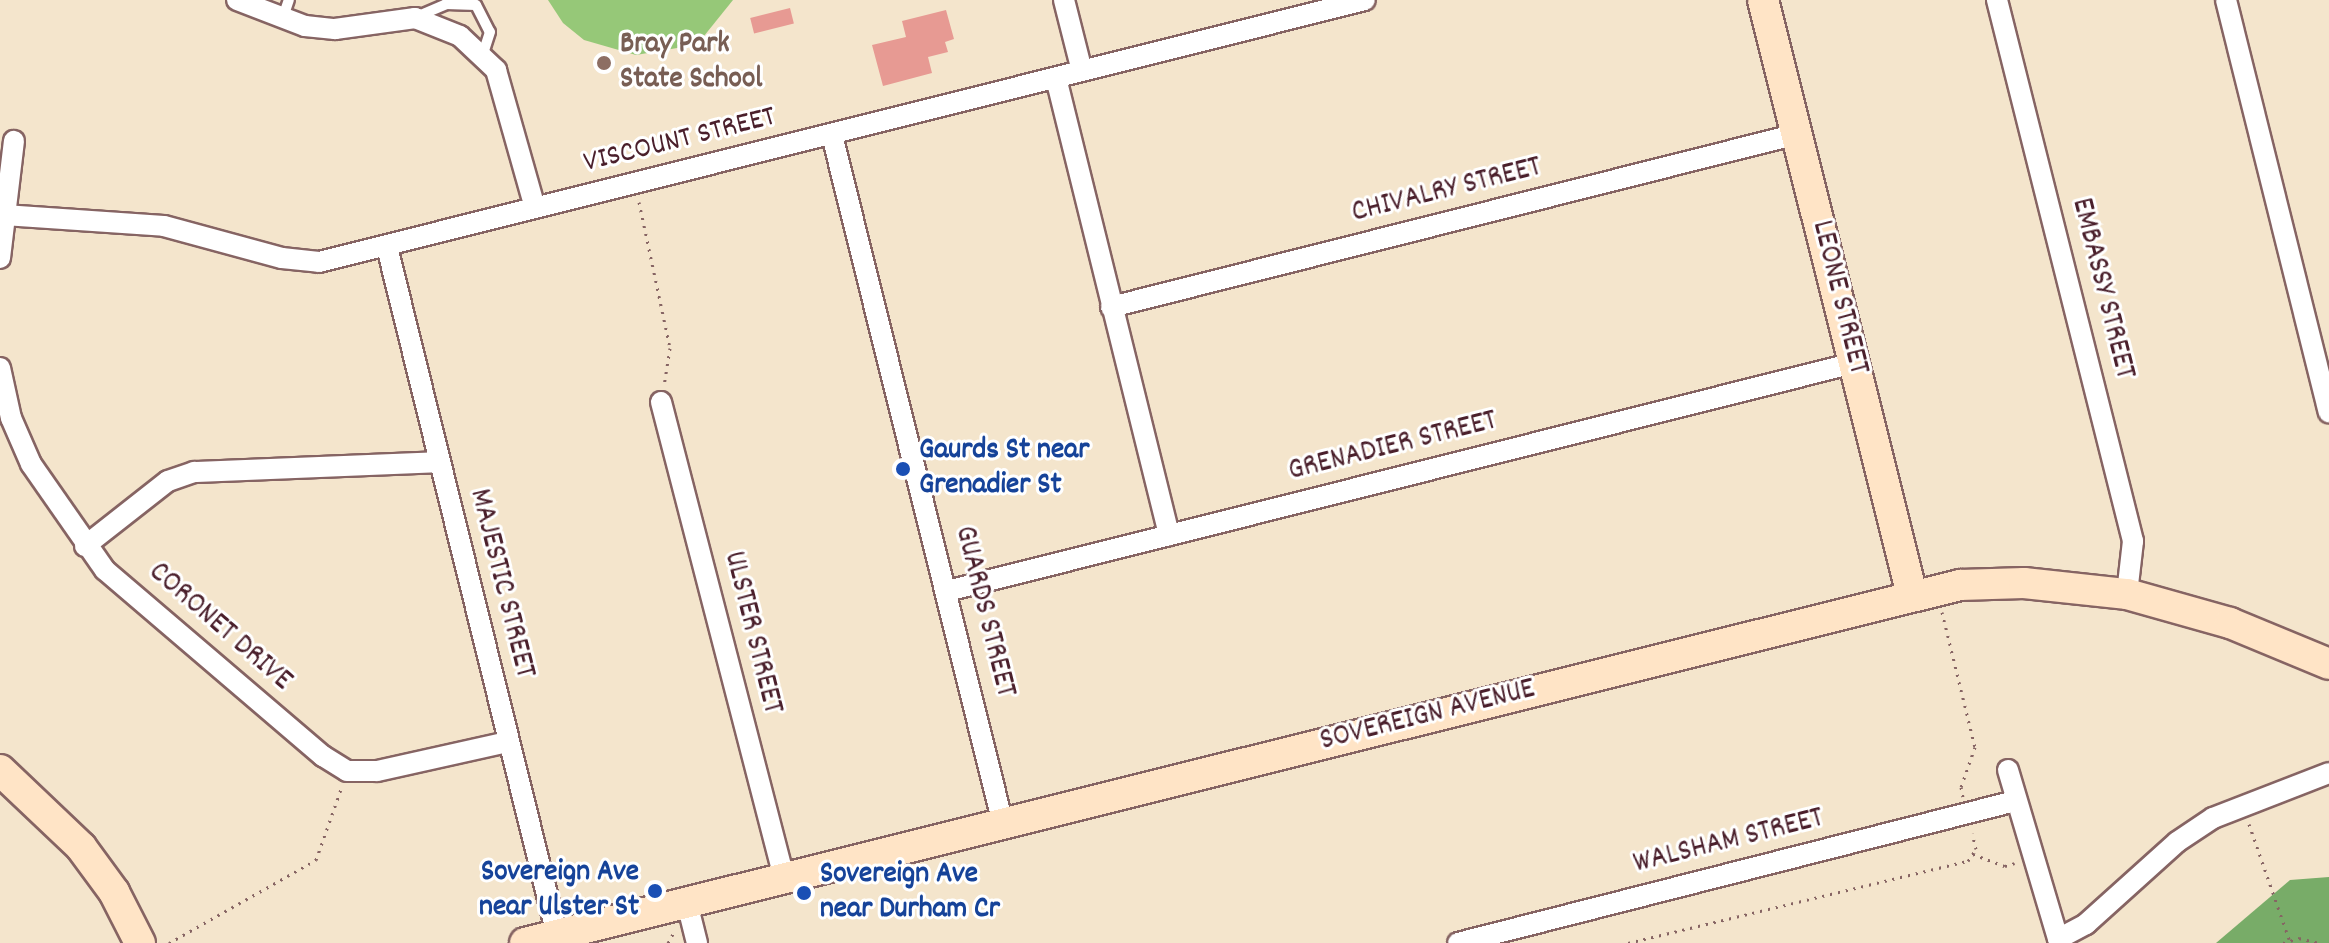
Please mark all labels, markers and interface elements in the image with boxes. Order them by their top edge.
place label: Bray Park State School [620,28,762,98]
marker: Bray Park State School [595,54,613,72]
street label: VISCOUNT STREET [580,101,780,183]
street label: CHIVALRY STREET [1348,151,1546,233]
street label: EMBASSY STREET [2061,195,2141,383]
street label: LEONE STREET [1801,217,1875,379]
street label: GRENADIER STREET [1285,405,1501,491]
place label: Gaurds St near Grenadier St [919,434,1089,504]
marker: Gaurds St near Grenadier St [894,460,912,478]
street label: MAJESTIC STREET [459,486,541,682]
street label: GUARDS STREET [944,523,1022,701]
street label: ULSTER STREET [713,548,789,718]
street label: CORONET DRIVE [140,556,298,700]
street label: SOVEREIGN AVENUE [1317,673,1539,761]
street label: WALSHAM STREET [1630,802,1828,884]
place label: Sovereign Ave near Ulster St [479,856,639,926]
place label: Sovereign Ave near Durham Cr [820,858,1000,928]
marker: Sovereign Ave near Ulster St [646,882,664,900]
marker: Sovereign Ave near Durham Cr [795,884,813,902]

